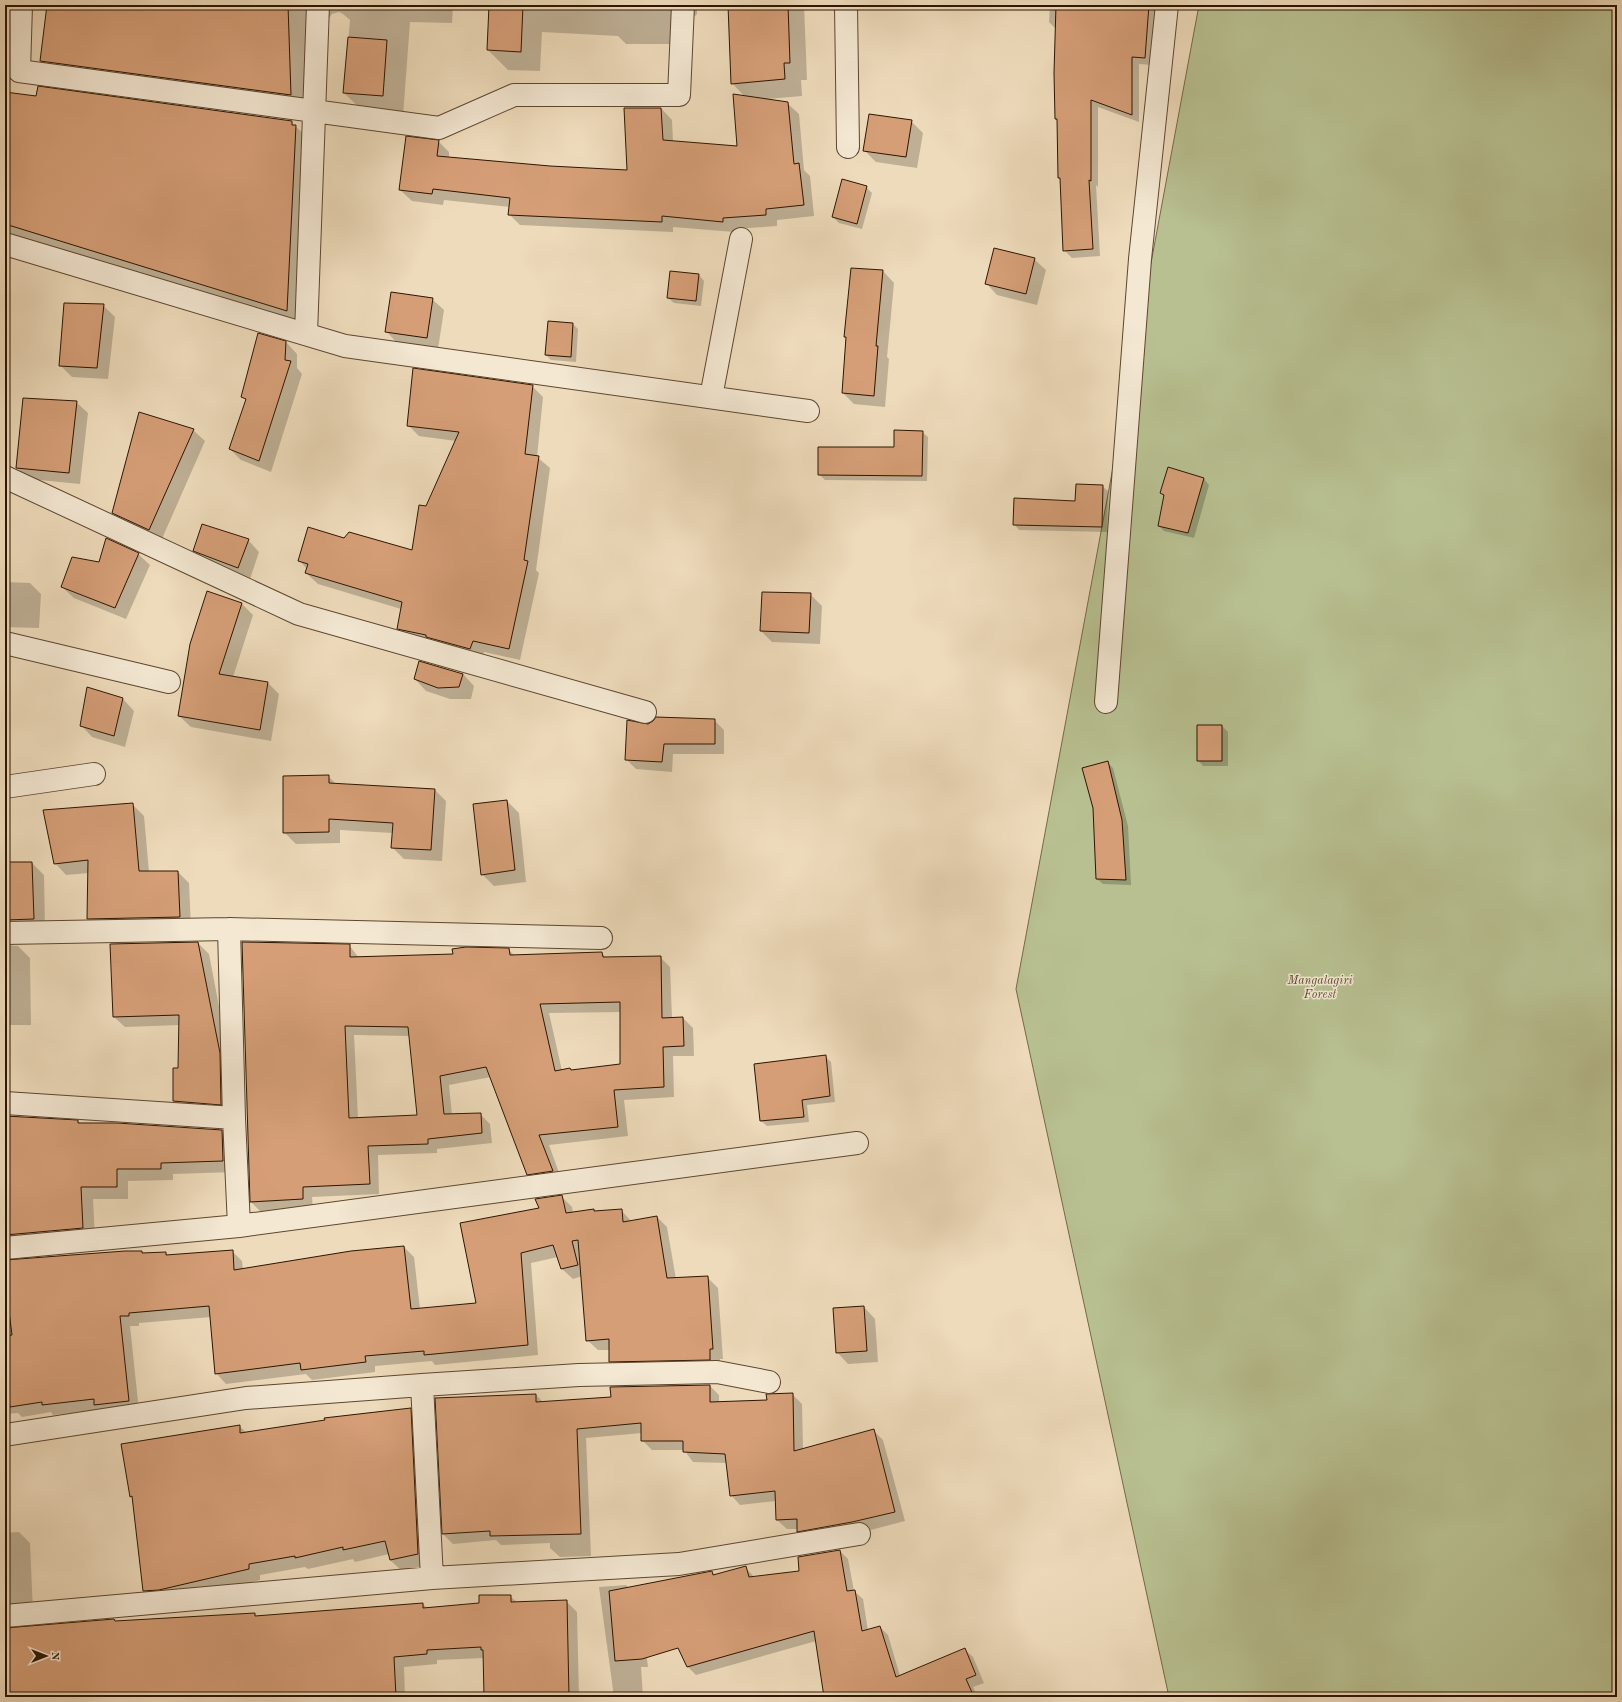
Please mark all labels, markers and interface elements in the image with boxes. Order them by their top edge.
park label: Mangalagiri Forest [1286,975,1353,1001]
north arrow [26,1636,66,1676]
text: N [49,1652,60,1661]

